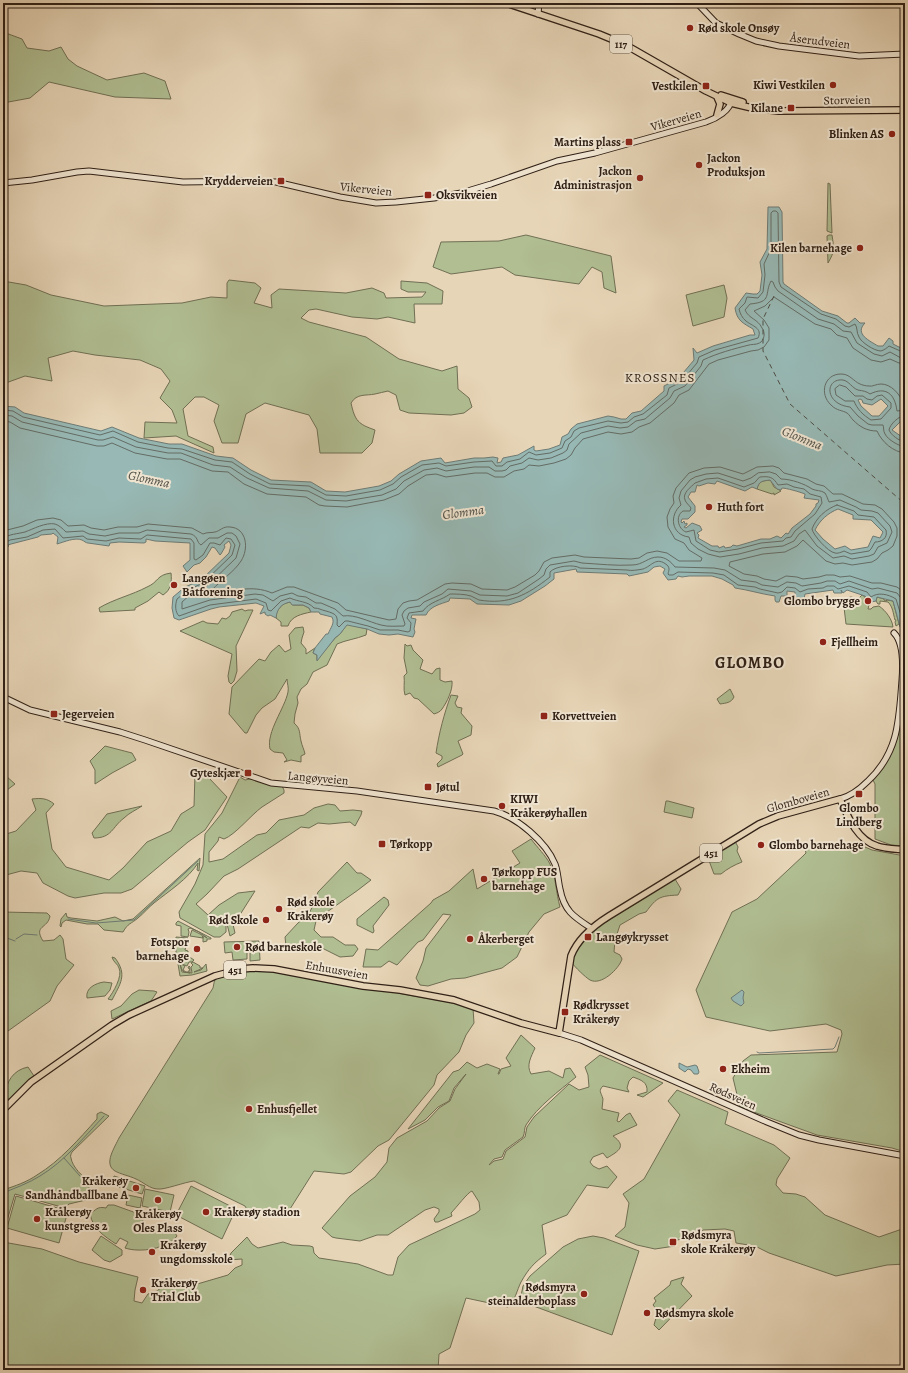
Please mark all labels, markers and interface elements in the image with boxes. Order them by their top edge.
place label: Rød skole Onsøy [698,20,780,36]
marker: Rød skole Onsøy [685,23,695,33]
street label: Åserudveien [788,29,851,53]
road number: 117 [610,35,632,53]
place label: Kiwi Vestkilen [753,77,825,93]
place label: Vestkilen [651,78,698,94]
marker: Kiwi Vestkilen [828,80,838,90]
marker: Vestkilen [701,81,711,91]
street label: Storveien [823,92,871,108]
place label: Kilane [750,100,783,116]
marker: Kilane [786,103,796,113]
street label: Vikerveien [648,105,704,135]
place label: Blinken AS [829,126,884,142]
marker: Blinken AS [887,129,897,139]
place label: Martins plass [554,134,621,150]
marker: Martins plass [624,137,634,147]
place label: Jackon Produksjon [707,150,765,180]
marker: Jackon Produksjon [694,160,704,170]
place label: Jackon Administrasjon [553,163,632,193]
place label: Krydderveien [204,173,273,189]
marker: Jackon Administrasjon [635,173,645,183]
marker: Krydderveien [276,176,286,186]
street label: Vikerveien [338,178,393,200]
place label: Oksvikveien [436,187,498,203]
marker: Oksvikveien [423,190,433,200]
place label: Kilen barnehage [770,240,852,256]
marker: Kilen barnehage [855,243,865,253]
district label: KROSSNES [625,369,695,386]
water label: Glomma [779,422,825,454]
water label: Glomma [127,466,171,492]
place label: Huth fort [717,499,764,515]
water label: Glomma [441,501,485,523]
marker: Huth fort [704,502,714,512]
place label: Langøen Båtforening [182,570,244,600]
marker: Langøen Båtforening [169,580,179,590]
place label: Glombo brygge [784,593,860,609]
marker: Glombo brygge [863,596,873,606]
place label: Fjellheim [831,634,878,650]
marker: Fjellheim [818,637,828,647]
district label: GLOMBO [715,652,785,674]
place label: Jegerveien [62,706,115,722]
place label: Korvettveien [552,708,617,724]
marker: Jegerveien [49,709,59,719]
marker: Korvettveien [539,711,549,721]
place label: Gyteskjær [190,765,240,781]
street label: Langøyveien [287,767,350,789]
marker: Gyteskjær [243,768,253,778]
place label: Jøtul [436,779,460,795]
marker: Jøtul [423,782,433,792]
street label: Glomboveien [765,783,832,817]
marker: Glombo Lindberg [854,789,864,799]
place label: KIWI Kråkerøyhallen [510,791,588,821]
place label: Glombo Lindberg [836,800,883,830]
marker: KIWI Kråkerøyhallen [497,801,507,811]
place label: Tørkopp [390,836,433,852]
place label: Glombo barnehage [769,837,864,853]
marker: Tørkopp [377,839,387,849]
marker: Glombo barnehage [756,840,766,850]
road number: 451 [700,844,722,862]
place label: Tørkopp FUS barnehage [491,864,557,894]
marker: Tørkopp FUS barnehage [479,874,489,884]
place label: Rød skole Kråkerøy [287,894,335,924]
marker: Rød skole Kråkerøy [274,904,284,914]
place label: Rød Skole [209,912,258,928]
marker: Rød Skole [261,915,271,925]
place label: Langøykrysset [596,929,669,945]
place label: Åkerberget [477,931,534,947]
marker: Langøykrysset [583,932,593,942]
place label: Fotspor barnehage [135,934,189,964]
marker: Åkerberget [465,934,475,944]
place label: Rød barneskole [245,939,322,955]
marker: Rød barneskole [232,942,242,952]
marker: Fotspor barnehage [192,944,202,954]
street label: Enhuusveien [304,957,370,983]
road number: 451 [224,961,246,979]
place label: Rødkrysset Kråkerøy [573,997,629,1027]
marker: Rødkrysset Kråkerøy [560,1007,570,1017]
place label: Ekheim [731,1061,770,1077]
marker: Ekheim [718,1064,728,1074]
street label: Rødsveien [707,1079,760,1114]
place label: Enhusfjellet [257,1101,317,1117]
marker: Enhusfjellet [244,1104,254,1114]
place label: Kråkerøy Sandhåndballbane A [25,1173,128,1203]
marker: Kråkerøy Sandhåndballbane A [131,1183,141,1193]
marker: Kråkerøy Oles Plass [153,1195,163,1205]
place label: Kråkerøy kunstgress 2 [45,1204,108,1234]
place label: Kråkerøy stadion [214,1204,300,1220]
place label: Kråkerøy Oles Plass [133,1206,183,1236]
marker: Kråkerøy stadion [201,1207,211,1217]
marker: Kråkerøy kunstgress 2 [32,1214,42,1224]
place label: Rødsmyra skole Kråkerøy [681,1227,756,1257]
place label: Kråkerøy ungdomsskole [160,1237,233,1267]
marker: Rødsmyra skole Kråkerøy [668,1237,678,1247]
marker: Kråkerøy ungdomsskole [147,1247,157,1257]
place label: Kråkerøy Trial Club [151,1275,200,1305]
place label: Rødsmyra steinalderboplass [488,1279,576,1309]
marker: Kråkerøy Trial Club [138,1285,148,1295]
marker: Rødsmyra steinalderboplass [579,1289,589,1299]
place label: Rødsmyra skole [655,1305,734,1321]
marker: Rødsmyra skole [642,1308,652,1318]

